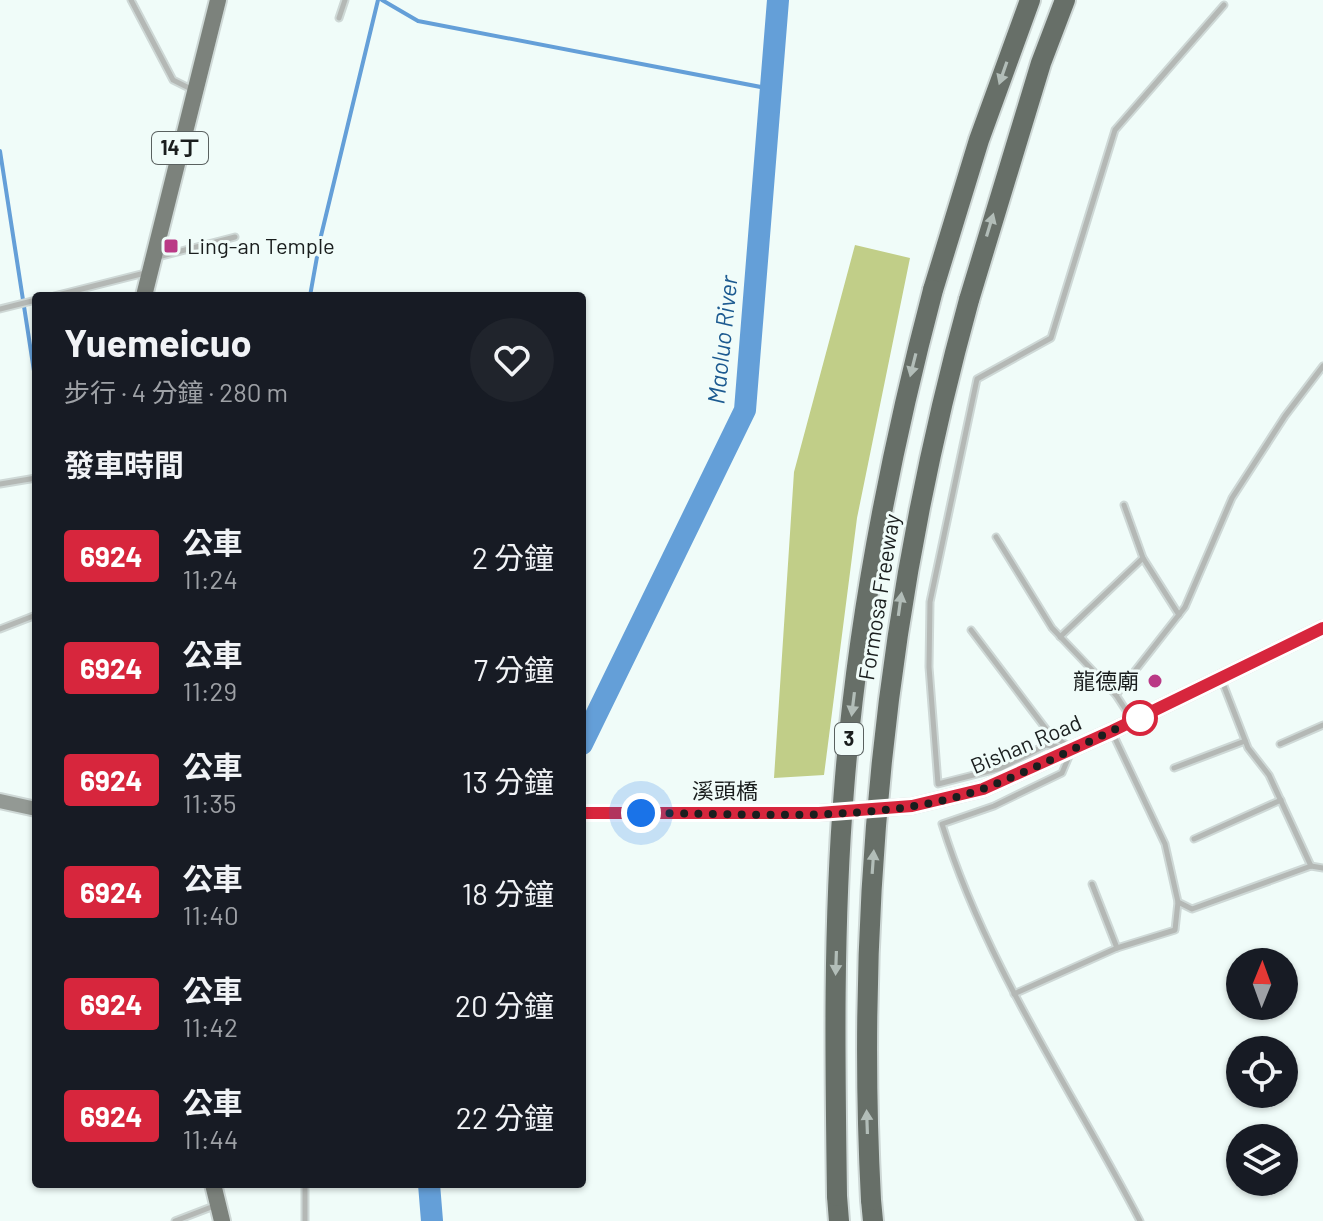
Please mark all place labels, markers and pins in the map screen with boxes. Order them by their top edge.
place label: Ling-an Temple [187,232,335,258]
marker: Ling-an Temple [162,237,180,255]
place label: 龍德廟 [1073,667,1139,693]
marker: 龍德廟 [1146,672,1164,690]
unlabelled marker [1123,701,1157,735]

